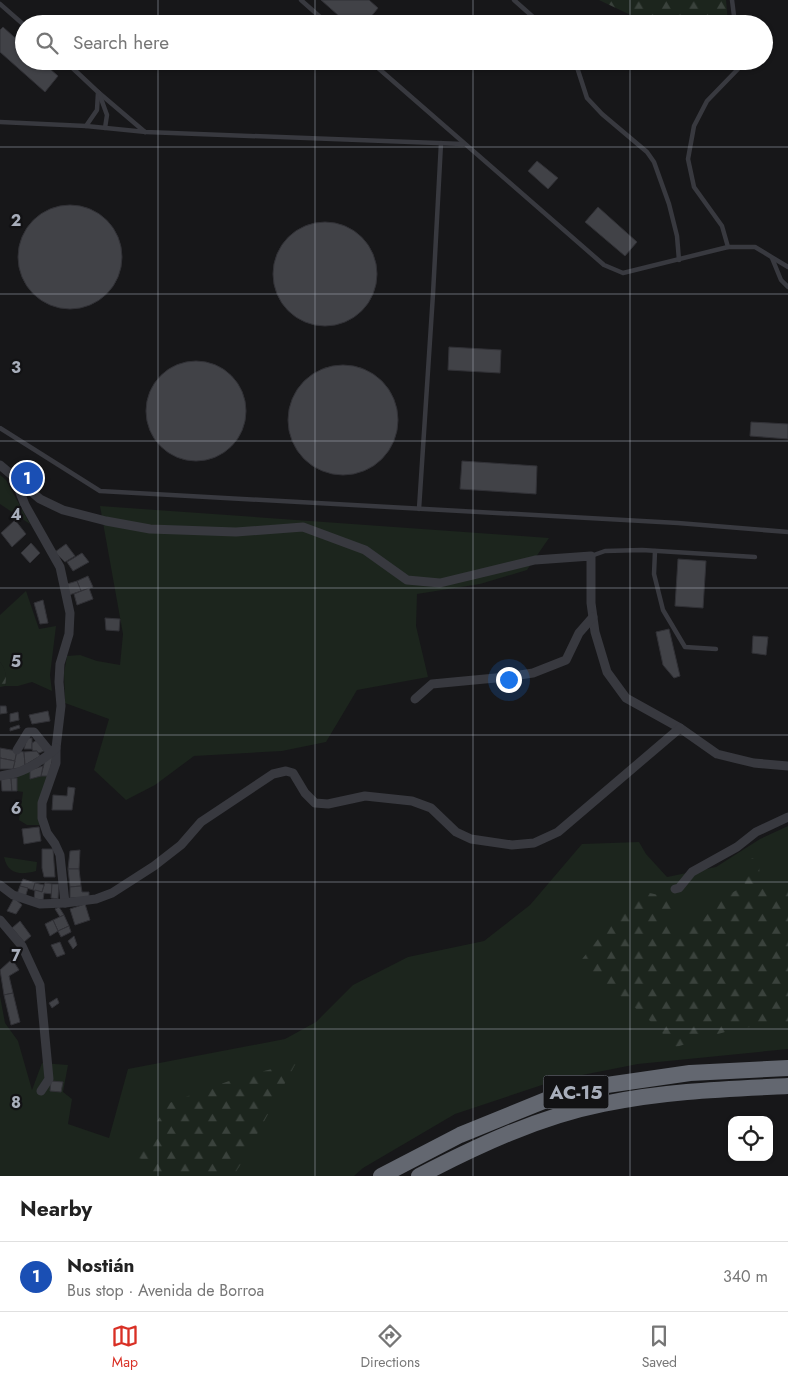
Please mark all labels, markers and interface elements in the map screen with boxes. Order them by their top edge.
search box [15,15,773,70]
icon: search [33,29,61,57]
text: Search here [73,29,169,56]
text: 2 [11,209,21,232]
text: 3 [11,356,21,379]
pin: 1 [11,459,43,497]
text: 4 [10,503,22,526]
text: 5 [11,650,21,673]
your location [496,667,522,693]
text: 6 [11,797,21,820]
text: 7 [11,944,21,967]
road number: AC-15 [544,1076,608,1108]
text: 8 [11,1091,21,1114]
map controls [728,1116,773,1161]
button: locate [728,1116,773,1161]
text: Nearby [20,1194,92,1224]
text: Nostián [67,1252,135,1279]
text: 1 [32,1265,40,1288]
text: 340 m [723,1265,768,1288]
text: Bus stop · Avenida de Borroa [67,1279,264,1302]
tab: Map [111,1322,139,1372]
tab: Directions [361,1322,420,1372]
tab: Saved [642,1322,677,1372]

